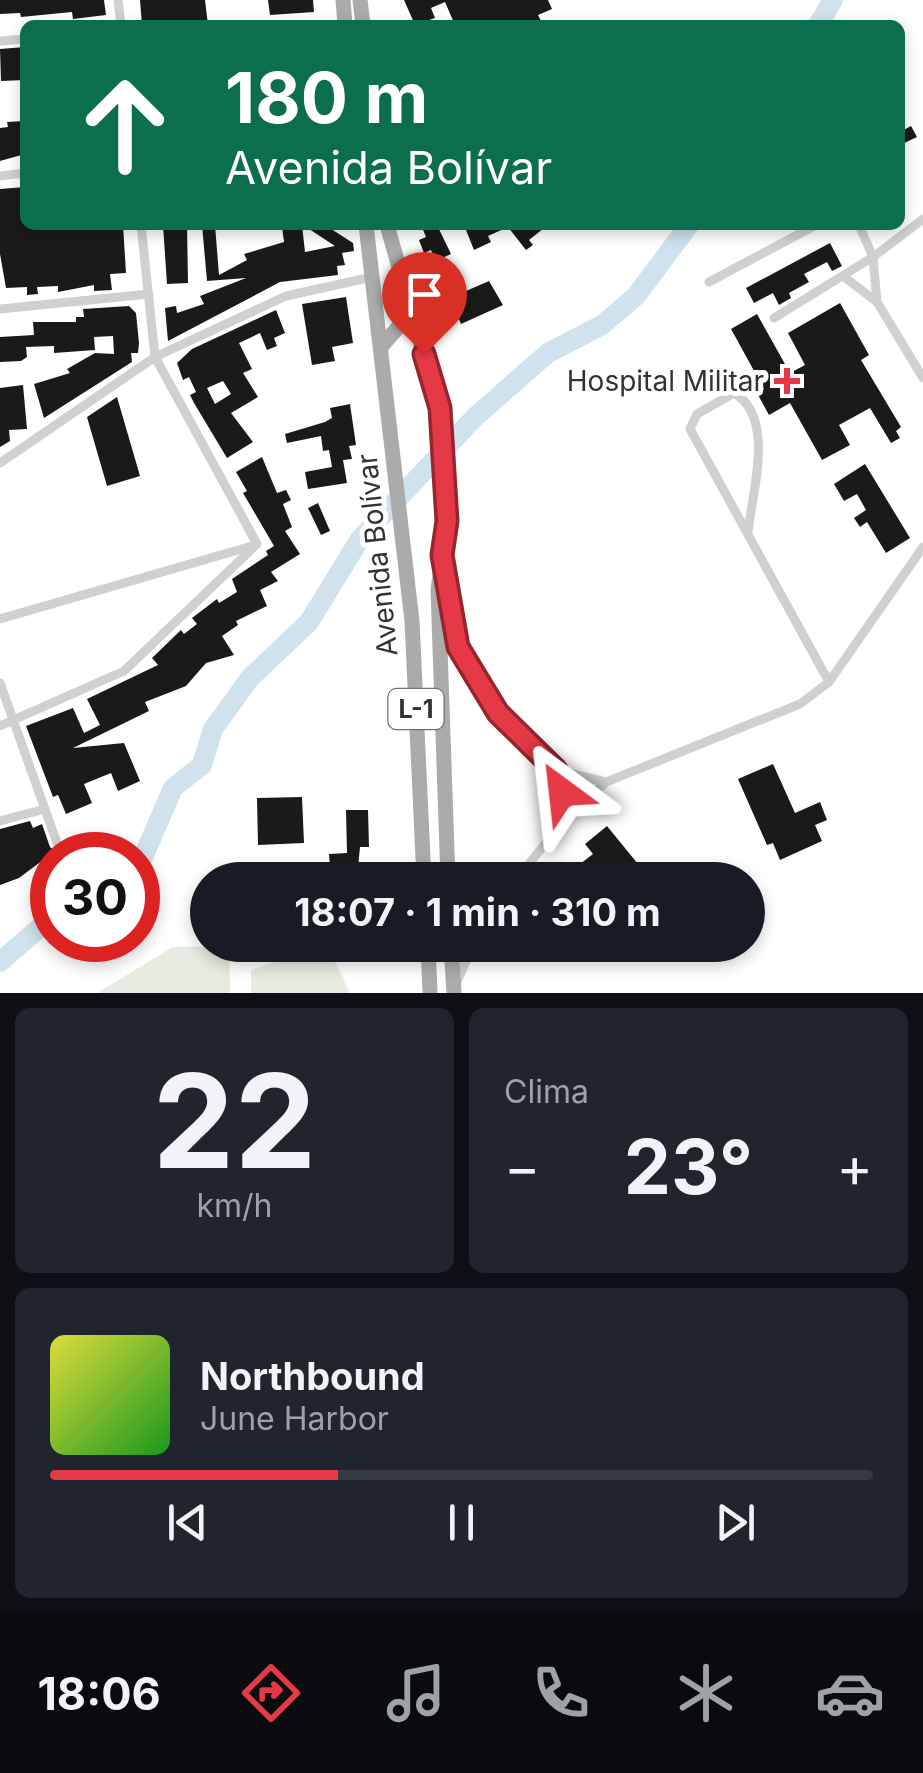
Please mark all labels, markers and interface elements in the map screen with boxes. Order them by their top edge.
text: 180 m [225,55,428,140]
icon: ahead [60,60,190,190]
text: Avenida Bolívar [225,140,552,195]
pin [382,252,467,355]
icon: arrive [397,267,452,322]
place label: Hospital Militar [567,364,764,398]
marker: Hospital Militar [774,368,800,394]
street label: Avenida Bolívar [349,452,405,658]
road number: L-1 [388,689,444,729]
position arrow [510,740,614,844]
speed limit sign: 30 [30,832,160,962]
text: 18:07 · 1 min · 310 m [294,889,661,935]
text: 22 [153,1042,316,1199]
text: Clima [504,1072,589,1111]
text: 23° [624,1121,753,1212]
text: − [504,1134,540,1200]
text: + [837,1134,873,1200]
text: km/h [196,1186,273,1225]
text: Northbound [200,1353,425,1399]
text: June Harbor [200,1399,389,1438]
icon: previous [160,1495,215,1550]
icon: pause [434,1495,489,1550]
icon: next [708,1495,763,1550]
icon: directions [236,1658,306,1728]
icon: music [381,1658,451,1728]
icon: phone [526,1658,596,1728]
icon: climate [671,1658,741,1728]
icon: car [815,1658,885,1728]
text: 18:06 [37,1666,161,1721]

